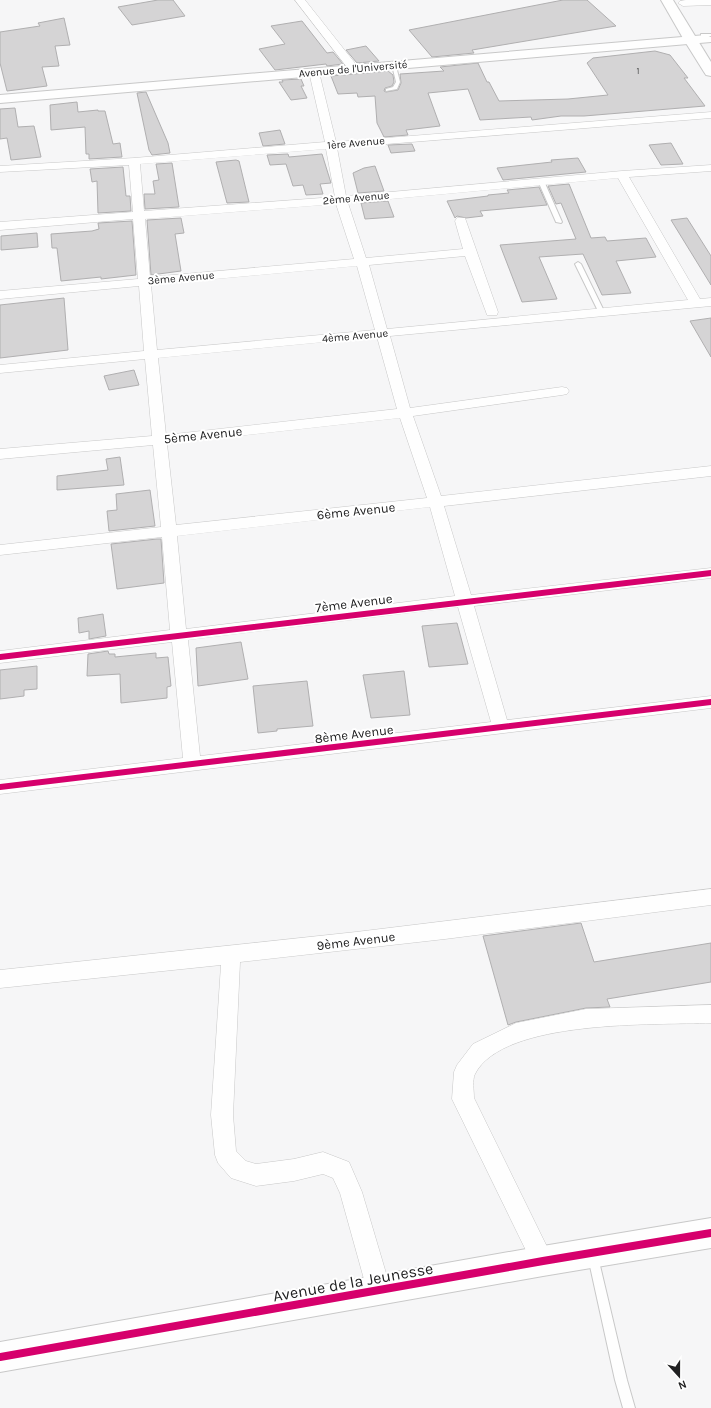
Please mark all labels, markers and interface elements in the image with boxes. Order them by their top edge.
street label: Avenue de l'Université [298,58,408,80]
house number: 1 [637,66,640,76]
street label: 1ère Avenue [327,134,386,152]
street label: 2ème Avenue [322,189,390,207]
street label: 3ème Avenue [147,269,215,287]
street label: 4ème Avenue [321,327,389,345]
street label: 5ème Avenue [163,423,243,447]
street label: 6ème Avenue [316,499,396,523]
street label: 7ème Avenue [315,591,394,615]
street label: 8ème Avenue [314,722,395,746]
street label: 9ème Avenue [316,929,396,953]
street label: Avenue de la Jeunesse [271,1259,435,1305]
north arrow [659,1356,699,1396]
text: N [676,1377,688,1392]

